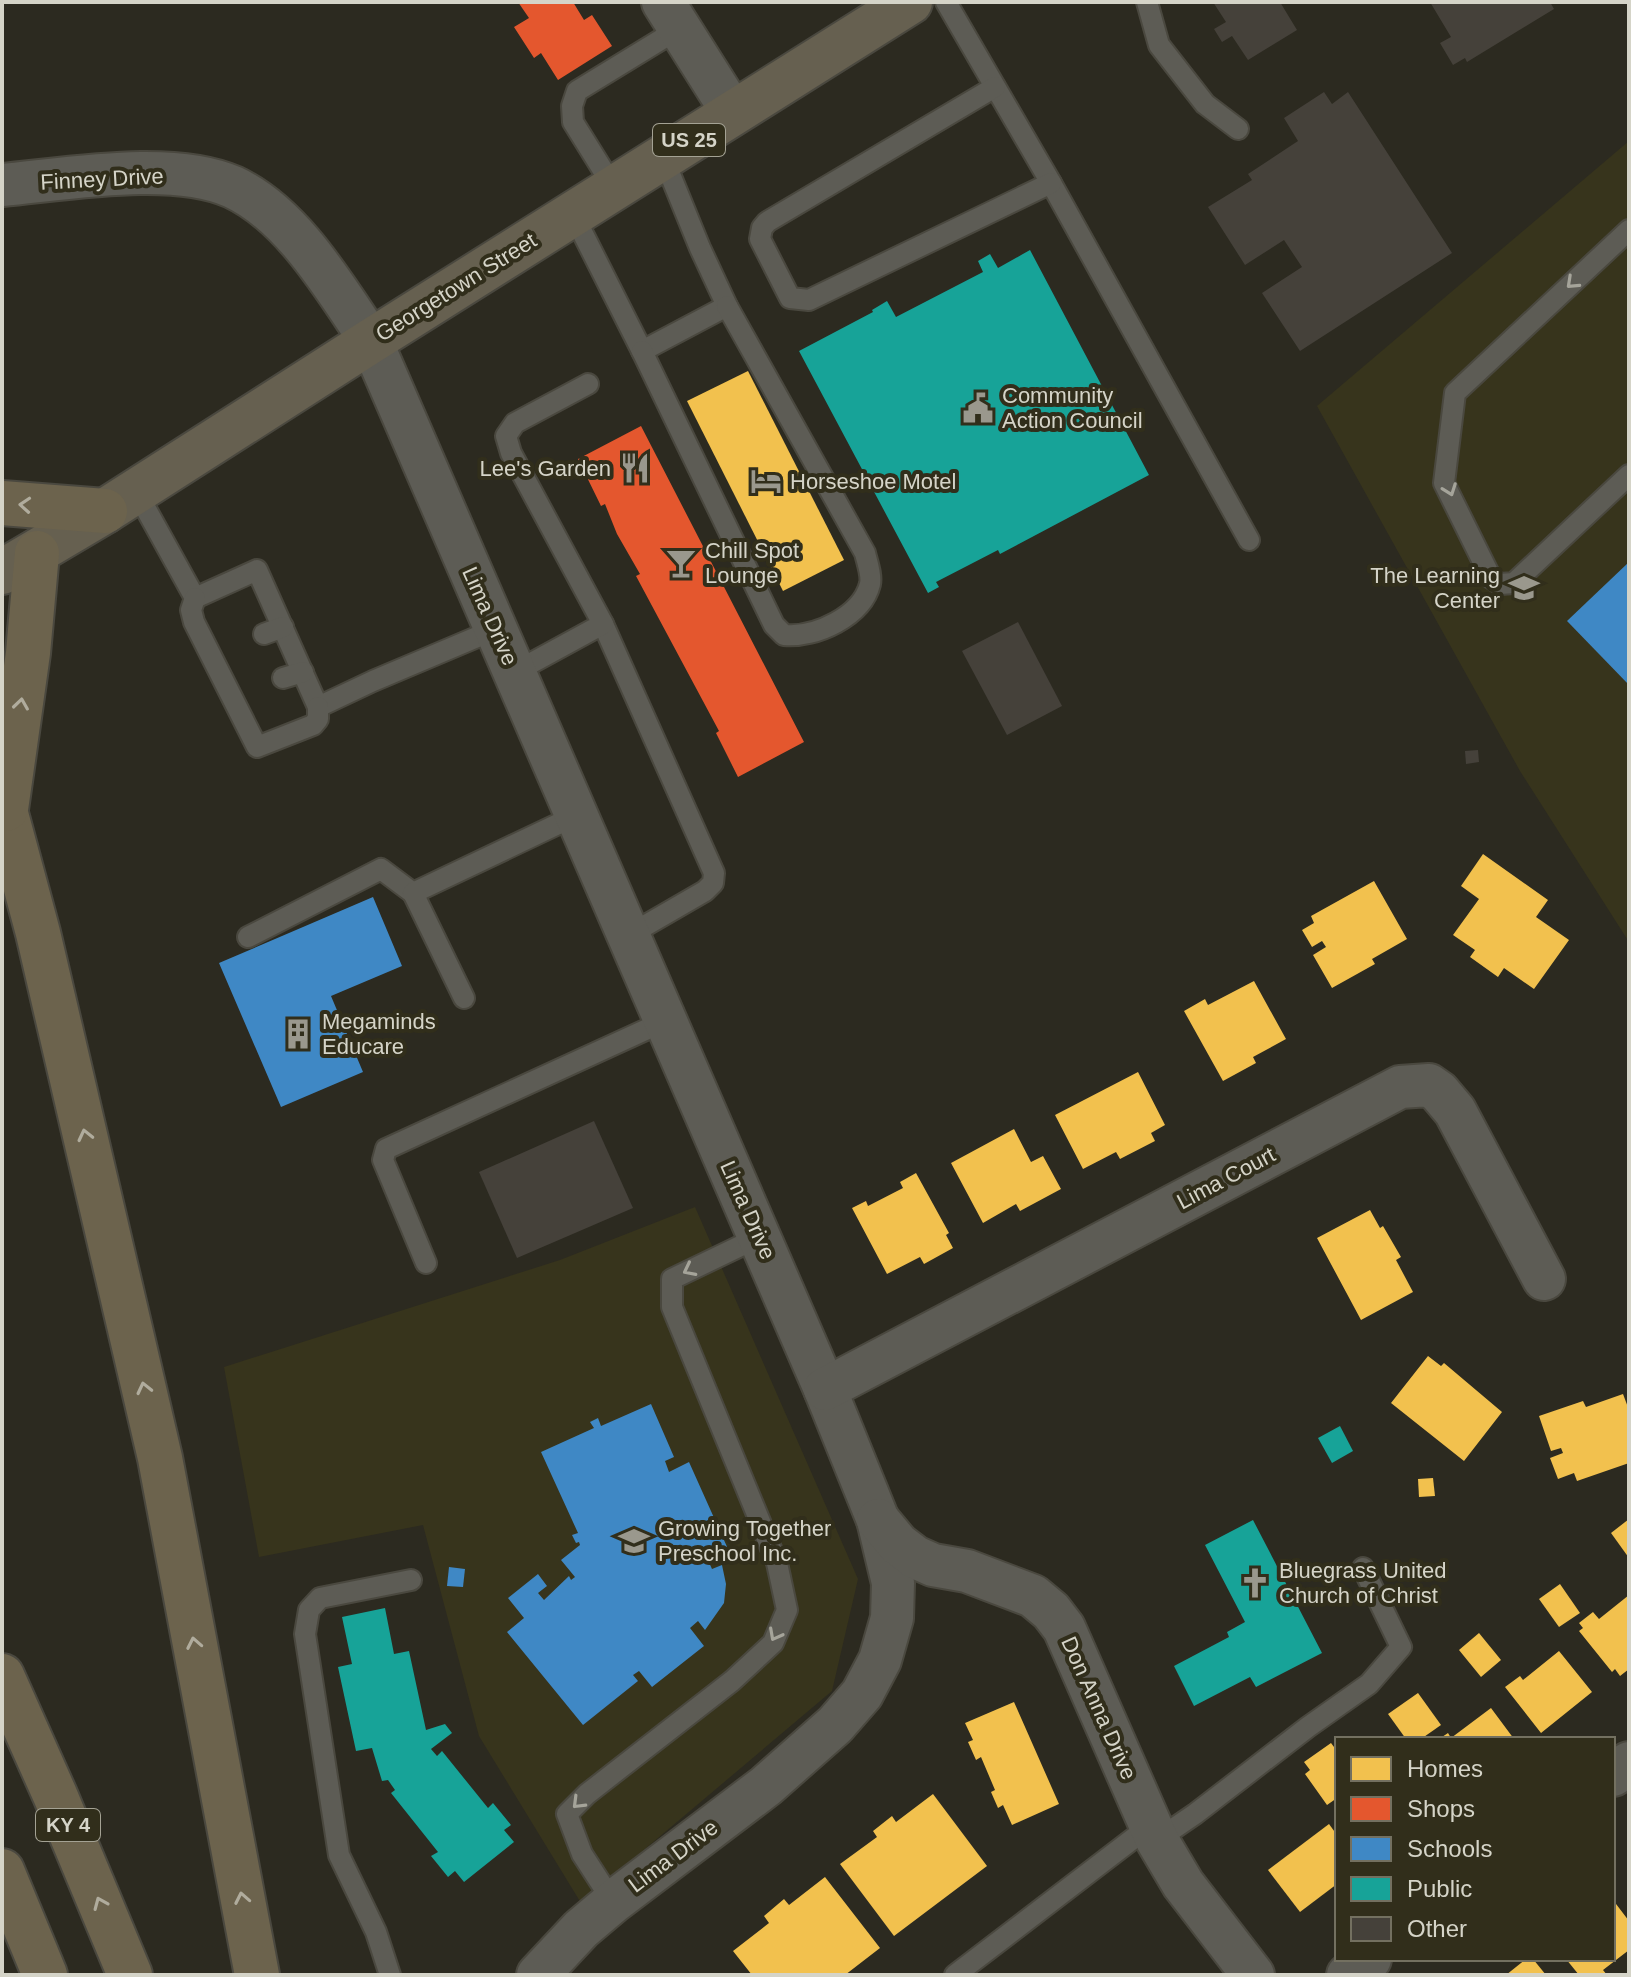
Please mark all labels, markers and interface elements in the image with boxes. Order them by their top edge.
road number: US 25 [653,124,725,156]
street label: Finney Drive [40,163,164,195]
street label: Georgetown Street [371,227,541,347]
one-way arrow [1567,274,1581,288]
place label: Community Action Council [1002,383,1143,433]
public building icon: Community Action Council [961,391,995,425]
restaurant icon: Lee's Garden [618,451,652,485]
place label: Lee's Garden [480,456,611,481]
hotel icon: Horseshoe Motel [749,464,783,498]
place label: Horseshoe Motel [790,469,956,494]
one-way arrow [1440,483,1456,497]
one-way arrow [19,497,32,514]
place label: Chill Spot Lounge [705,538,799,588]
bar icon: Chill Spot Lounge [664,546,698,580]
street label: Lima Drive [457,563,523,669]
place label: The Learning Center [1370,563,1500,613]
school or university icon: The Learning Center [1507,571,1541,605]
one-way arrow [12,698,29,711]
place label: Megaminds Educare [322,1009,436,1059]
building icon: Megaminds Educare [281,1017,315,1051]
one-way arrow [77,1128,94,1142]
street label: Lima Court [1173,1142,1279,1214]
street label: Lima Drive [715,1157,781,1263]
one-way arrow [682,1261,697,1276]
one-way arrow [136,1381,153,1395]
place label: Growing Together Preschool Inc. [658,1516,831,1566]
school or university icon: Growing Together Preschool Inc. [617,1524,651,1558]
place label: Bluegrass United Church of Christ [1279,1558,1447,1608]
church icon: Bluegrass United Church of Christ [1238,1566,1272,1600]
one-way arrow [770,1627,785,1641]
street label: Don Anna Drive [1056,1633,1142,1783]
one-way arrow [187,1636,204,1650]
legend [1335,1737,1615,1961]
text: Homes [1407,1755,1483,1782]
one-way arrow [573,1793,588,1808]
text: Shops [1407,1795,1475,1822]
road number: KY 4 [36,1809,100,1841]
street label: Lima Drive [623,1814,723,1898]
text: Schools [1407,1835,1492,1862]
text: Public [1407,1875,1472,1902]
one-way arrow [235,1892,252,1905]
one-way arrow [94,1897,110,1911]
text: Other [1407,1915,1467,1942]

